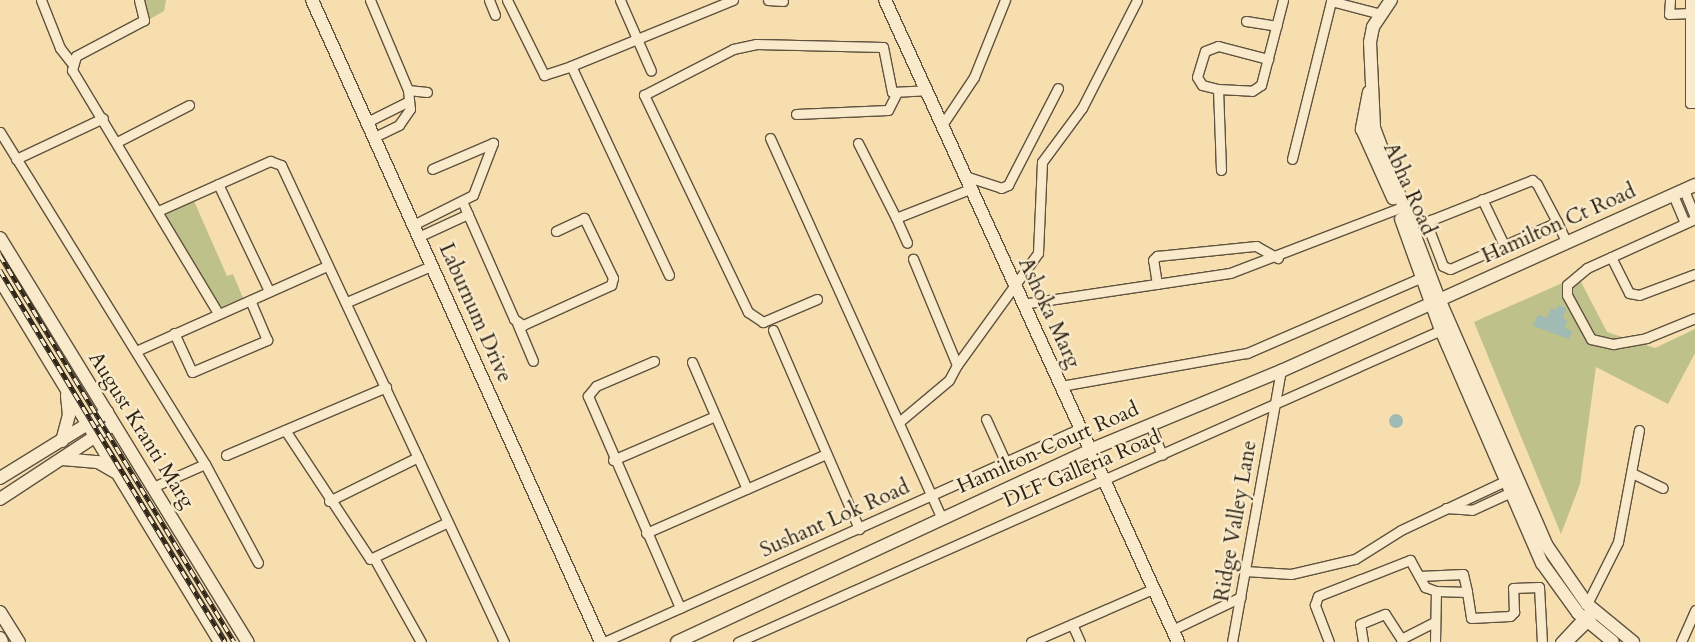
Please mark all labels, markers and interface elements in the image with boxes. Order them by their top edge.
street label: Abha Road [1377,139,1441,239]
street label: Hamilton Ct Road [1478,179,1640,269]
street label: Laburnum Drive [433,239,517,387]
street label: Ashoka Marg [1012,254,1086,372]
street label: August Kranti Marg [83,347,199,513]
street label: Hamilton Court Road [953,397,1143,499]
street label: DLF Galleria Road [1000,425,1164,513]
street label: Ridge Valley Lane [1209,438,1263,604]
street label: Sushant Lok Road [756,475,914,563]

